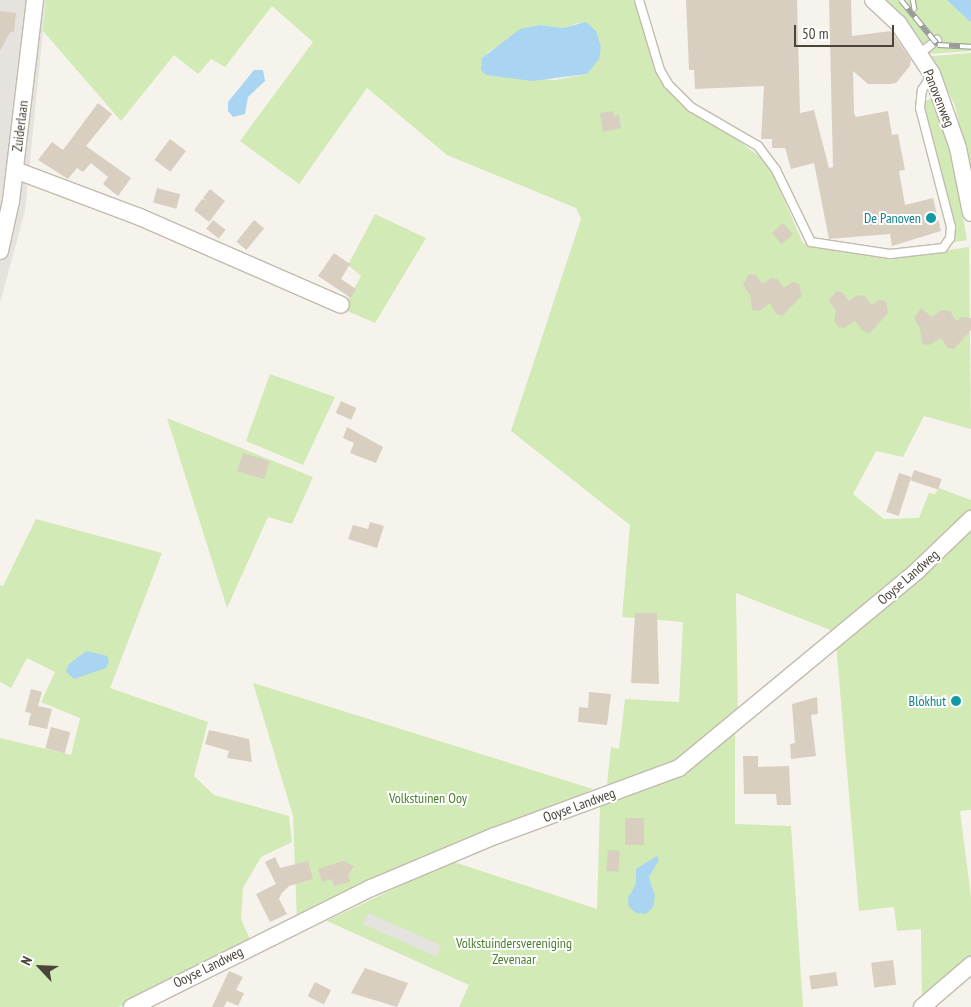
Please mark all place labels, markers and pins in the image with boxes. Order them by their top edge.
place label: De Panoven [864,210,921,226]
marker: De Panoven [925,212,937,224]
place label: Blokhut [909,693,946,709]
marker: Blokhut [950,695,962,707]

